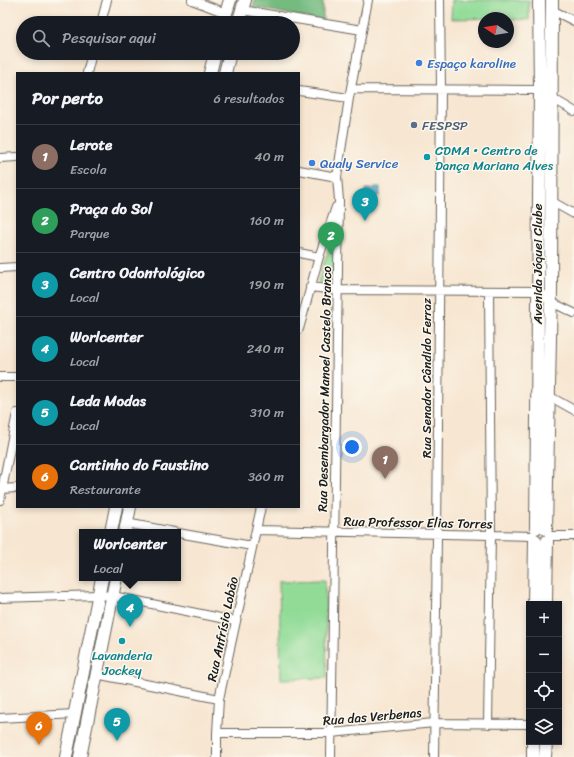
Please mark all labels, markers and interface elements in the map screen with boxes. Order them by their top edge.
north arrow [478,12,514,48]
search box [16,16,300,60]
text: Pesquisar aqui [62,25,156,51]
icon: search [30,27,52,49]
place label: Espaço karoline [427,52,516,75]
marker: Espaço karoline [414,58,424,68]
text: Por perto [32,83,103,113]
text: 6 resultados [214,87,284,110]
place label: FESPSP [422,114,468,137]
marker: FESPSP [409,120,419,130]
text: Lerote [70,132,112,158]
place label: CDMA • Centro de Dança Mariana Alves [435,139,554,177]
text: 1 [42,145,48,168]
text: 40 m [254,145,284,168]
place label: Qualy Service [320,152,399,175]
marker: CDMA • Centro de Dança Mariana Alves [422,152,432,162]
text: Escola [70,158,107,181]
marker: Qualy Service [307,158,317,168]
pin: 3 [352,188,378,221]
text: Praça do Sol [70,196,152,222]
street label: Avenida Jóquei Clube [526,203,549,325]
text: 2 [41,209,49,232]
text: 160 m [249,209,284,232]
text: Parque [70,222,109,245]
pin: 2 [318,222,344,255]
text: Centro Odontológico [70,260,205,286]
street label: Rua Desembargador Manoel Castelo Branco [311,265,338,512]
text: 3 [41,273,49,296]
text: 190 m [249,273,284,296]
text: Local [70,286,99,309]
street label: Rua Senador Cândido Ferraz [415,297,438,458]
text: Worlcenter [70,324,143,350]
text: 4 [41,337,49,360]
text: 240 m [247,337,284,360]
text: Local [70,350,99,373]
text: Leda Modas [70,388,146,414]
text: 5 [41,401,49,424]
text: 310 m [250,401,284,424]
text: Local [70,414,99,437]
your location [342,437,362,457]
pin: 1 [372,446,398,479]
text: Cantinho do Faustino [70,452,209,478]
text: 6 [41,465,49,488]
text: 360 m [248,465,284,488]
text: Restaurante [70,478,141,501]
street label: Rua Professor Elias Torres [343,510,494,535]
popup [79,529,181,581]
text: Worlcenter [94,531,166,557]
text: Local [94,557,123,580]
street label: Rua Anfrísio Lobão [200,574,245,684]
pin: 4 [117,594,143,627]
map controls [526,601,562,745]
button: + [526,601,562,637]
marker: Lavanderia Jockey [117,636,127,646]
button: − [526,637,562,673]
place label: Lavanderia Jockey [92,644,153,682]
button: locate [526,673,562,709]
street label: Rua das Verbenas [322,701,423,732]
pin: 5 [104,708,130,741]
button: layers [526,709,562,745]
pin: 6 [26,712,52,745]

